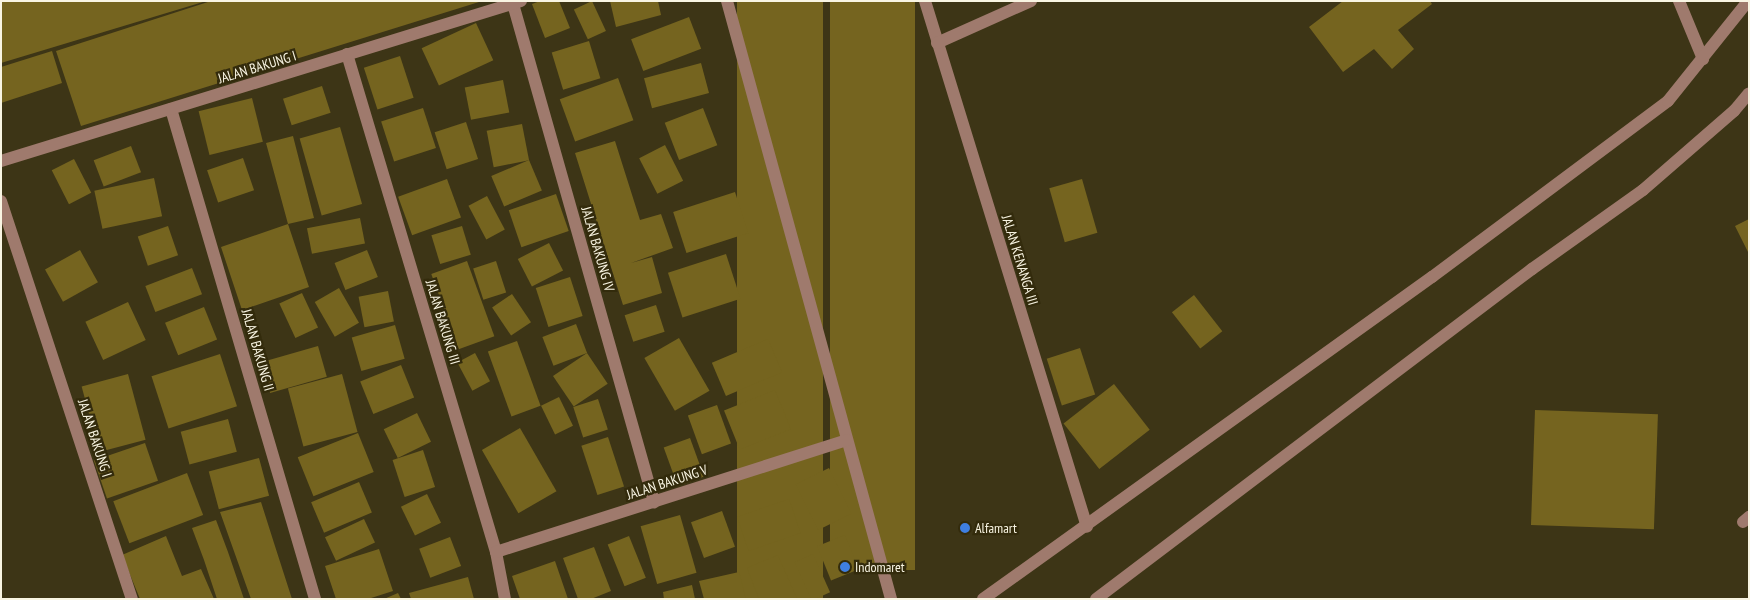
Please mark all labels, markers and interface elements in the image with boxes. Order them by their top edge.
street label: JALAN BAKUNG I [216,47,298,87]
street label: JALAN BAKUNG IV [578,205,618,293]
street label: JALAN KENANGA III [998,213,1042,307]
street label: JALAN BAKUNG III [422,278,464,366]
street label: JALAN BAKUNG II [238,307,278,393]
street label: JALAN BAKUNG I [74,397,116,479]
street label: JALAN BAKUNG V [624,461,710,503]
place label: Alfamart [975,520,1017,536]
marker: Alfamart [959,522,971,534]
place label: Indomaret [855,559,905,575]
marker: Indomaret [839,561,851,573]

